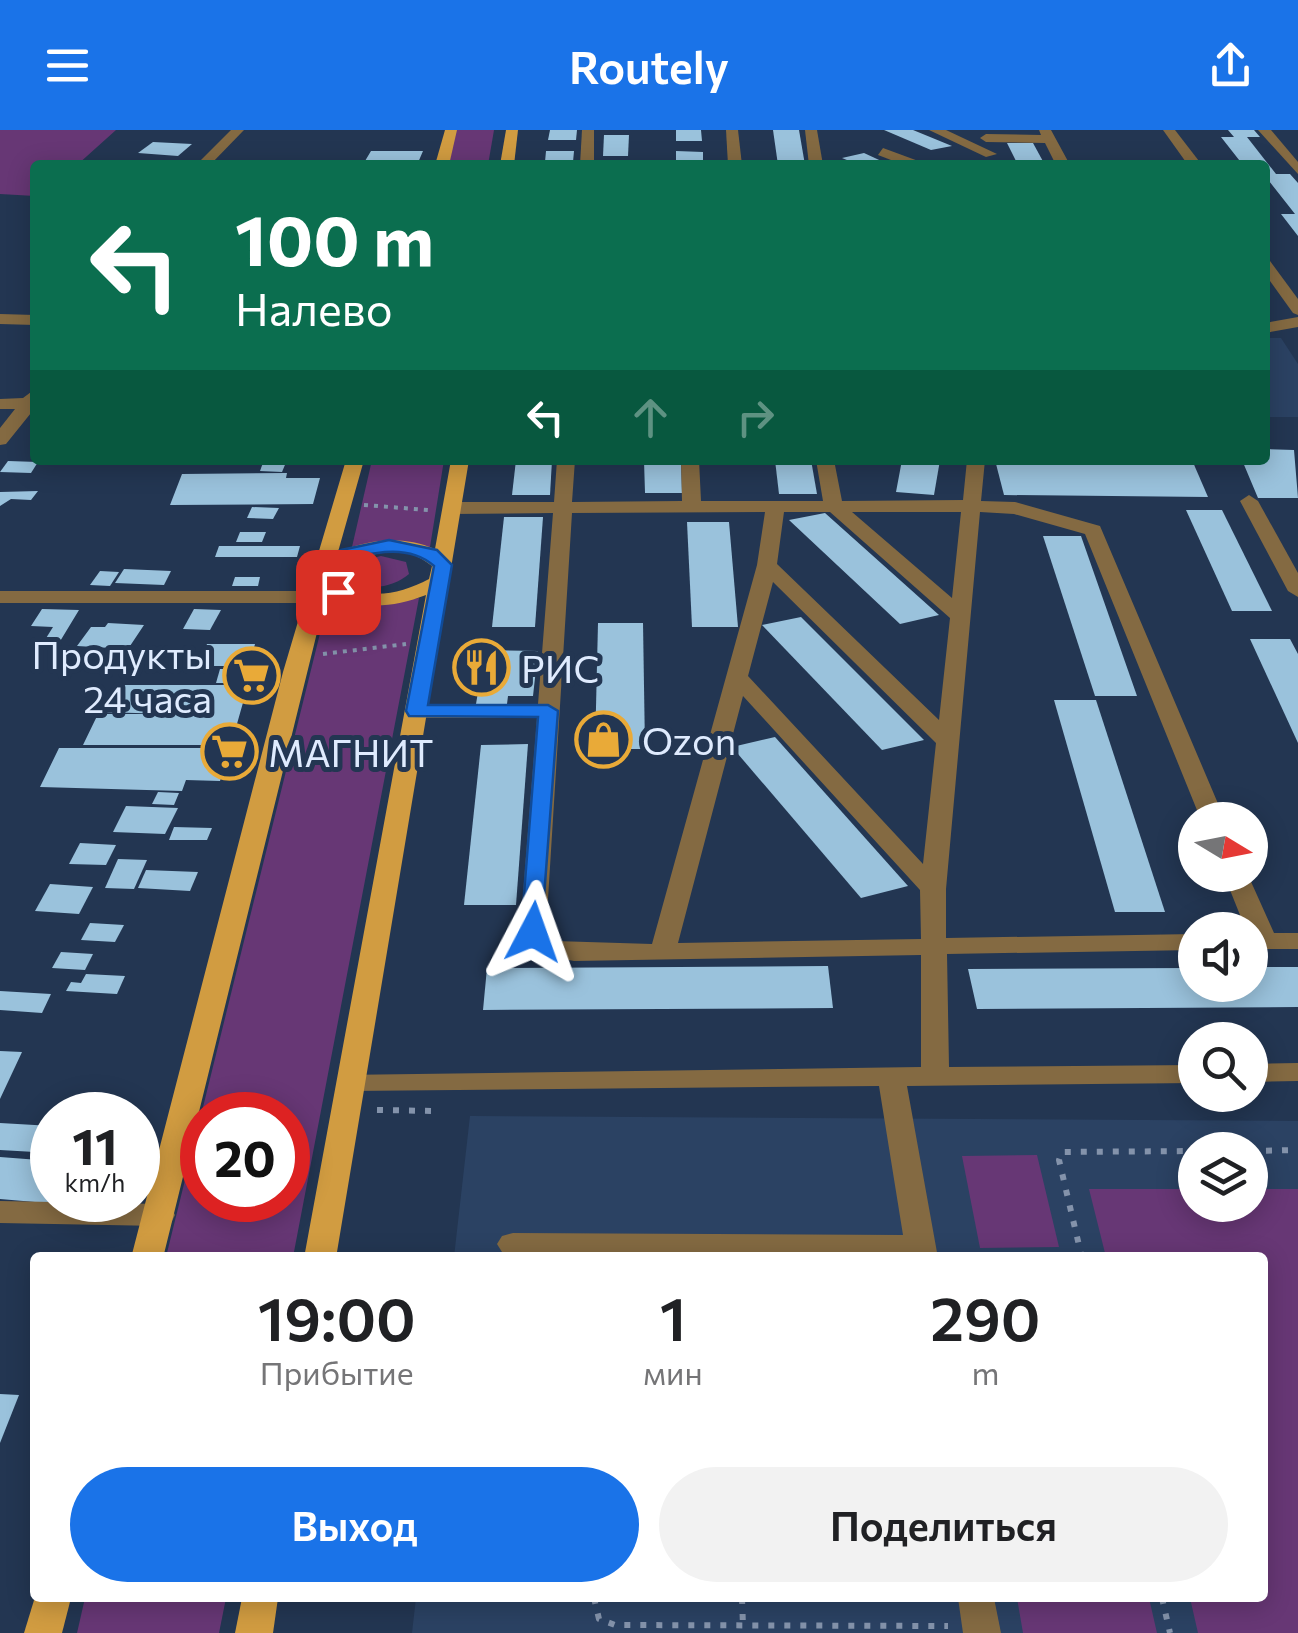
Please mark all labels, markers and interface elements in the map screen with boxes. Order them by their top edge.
icon: menu [40,38,95,93]
text: Routely [569,38,729,93]
icon: share [1203,38,1258,93]
text: 100 m [235,195,434,280]
icon: left [70,200,200,330]
text: Налево [235,280,393,335]
icon: left [518,390,573,445]
icon: ahead [623,390,678,445]
icon: right [728,390,783,445]
pin [296,550,381,635]
icon: arrive [311,565,366,620]
place label: Продукты 24 часа [32,630,212,721]
restaurant icon: РИС [452,637,512,697]
place label: РИС [521,644,600,691]
supermarket icon: Продукты 24 часа [221,645,281,705]
shop icon: Ozon [573,709,633,769]
place label: Ozon [642,716,736,763]
supermarket icon: МАГНИТ [199,721,259,781]
place label: МАГНИТ [268,728,434,775]
north arrow [1178,802,1268,892]
map controls [1178,802,1268,1222]
position arrow [481,880,585,984]
button: sound [1178,912,1268,1002]
button: search [1178,1022,1268,1112]
speed limit sign: 20 [180,1092,310,1222]
text: 11 [72,1114,118,1175]
button: layers [1178,1132,1268,1222]
text: km/h [65,1167,125,1197]
text: 19:00 [258,1280,416,1353]
text: 1 [660,1280,686,1353]
text: 290 [930,1280,1040,1353]
text: Прибытие [260,1352,414,1392]
text: мин [643,1352,703,1392]
text: m [971,1352,999,1392]
button: Выход [70,1467,639,1582]
button: Поделиться [659,1467,1228,1582]

